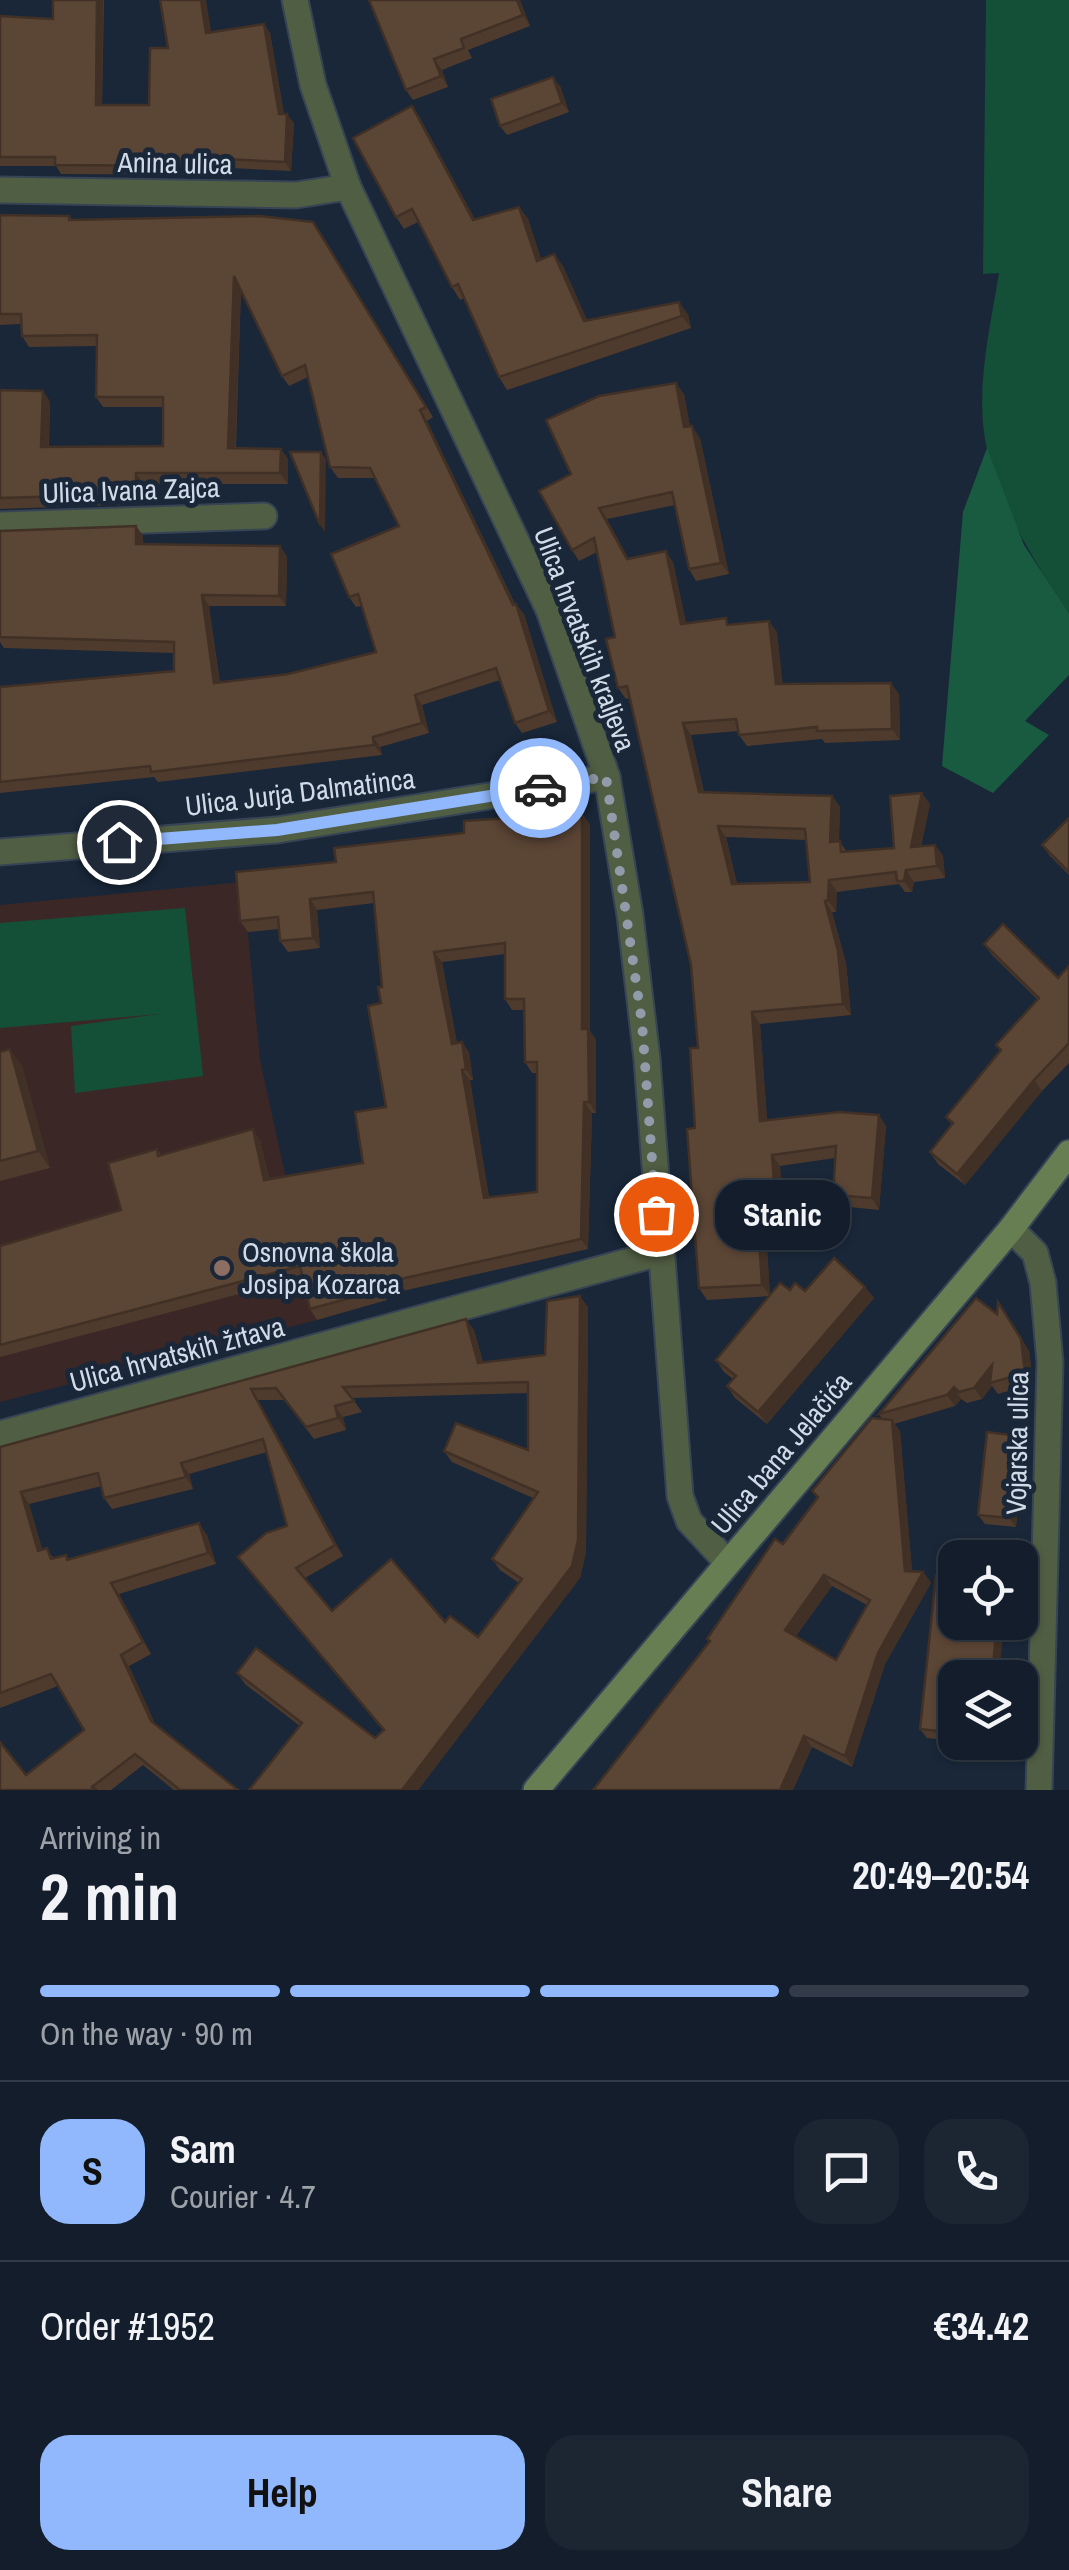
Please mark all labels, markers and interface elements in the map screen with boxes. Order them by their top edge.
street label: Anina ulica [116,143,233,183]
street label: Ulica Ivana Zajca [42,468,221,512]
street label: Ulica hrvatskih kraljeva [525,521,645,757]
courier [490,738,590,838]
street label: Ulica Jurja Dalmatinca [183,759,417,825]
icon: car [513,761,568,816]
pin [77,800,162,885]
icon: home [92,815,147,870]
pin [614,1172,699,1257]
callout: Stanic [716,1179,851,1249]
icon: bag [629,1187,684,1242]
text: Stanic [743,1193,822,1236]
place label: Osnovna škola Josipa Kozarca [242,1233,400,1303]
marker: Osnovna škola Josipa Kozarca [211,1257,233,1279]
street label: Ulica hrvatskih žrtava [65,1307,289,1401]
street label: Ulica bana Jelačića [702,1364,860,1542]
street label: Vojarska ulica [997,1371,1037,1515]
map controls [938,1540,1038,1760]
button: locate [938,1540,1038,1640]
button: layers [938,1660,1038,1760]
text: Arriving in [40,1816,161,1859]
text: 20:49–20:54 [852,1850,1029,1901]
text: 2 min [40,1853,179,1940]
text: On the way · 90 m [40,2012,253,2055]
button: chat [794,2119,899,2224]
button: phone [924,2119,1029,2224]
text: Sam [170,2124,236,2175]
text: S [82,2146,103,2197]
text: Courier · 4.7 [170,2175,316,2218]
text: Order #1952 [40,2301,215,2352]
text: €34.42 [934,2301,1029,2352]
button: Help [40,2435,525,2550]
button: Share [545,2435,1029,2550]

